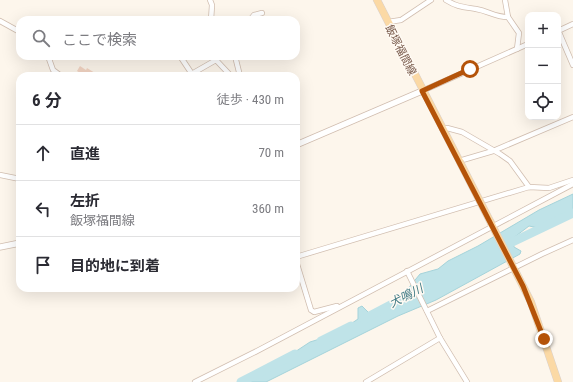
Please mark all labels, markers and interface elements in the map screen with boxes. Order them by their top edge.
map controls [525,12,561,120]
button: + [525,12,561,48]
search box [16,16,300,60]
street label: 飯塚福間線 [382,23,419,78]
icon: search [30,27,52,49]
text: ここで検索 [62,31,137,49]
button: − [525,48,561,84]
route start [461,60,479,78]
button: locate [525,84,561,120]
text: 6 分 [32,90,62,110]
text: 徒歩 · 430 m [217,92,284,107]
icon: ahead [32,142,54,164]
text: 直進 [70,145,100,163]
text: 70 m [258,145,284,160]
text: 左折 [70,192,100,210]
icon: left [32,198,54,220]
text: 360 m [252,201,284,216]
text: 飯塚福間線 [70,213,135,228]
icon: arrive [32,254,54,276]
text: 目的地に到着 [70,257,160,275]
water label: 犬鳴川 [387,281,427,310]
route end [535,330,553,348]

